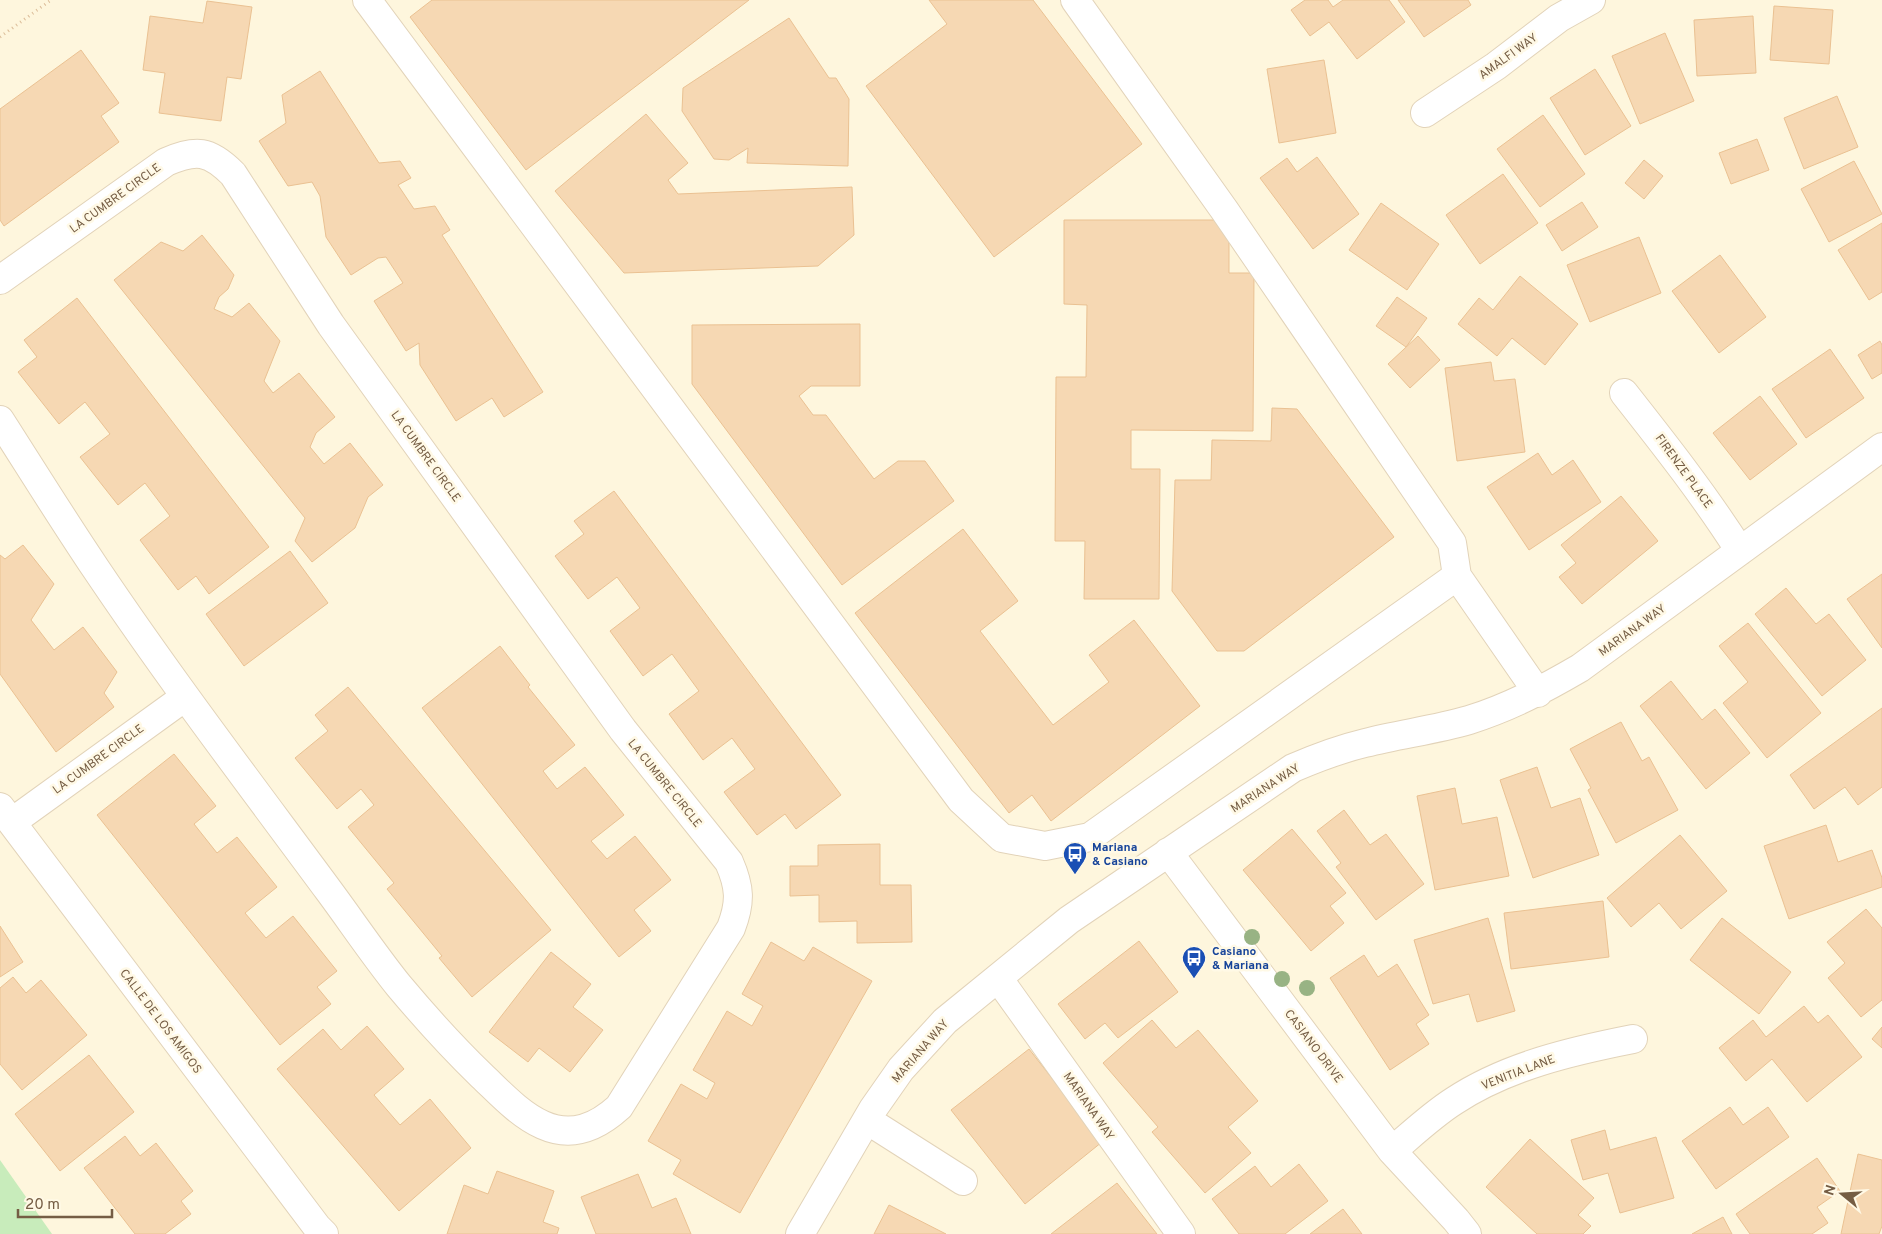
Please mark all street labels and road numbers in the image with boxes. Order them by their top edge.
street label: AMALFI WAY [1476,30,1541,84]
street label: LA CUMBRE CIRCLE [67,160,164,237]
street label: LA CUMBRE CIRCLE [387,408,464,505]
street label: FIRENZE PLACE [1651,431,1716,512]
street label: MARIANA WAY [1596,601,1670,661]
street label: LA CUMBRE CIRCLE [50,721,147,798]
street label: LA CUMBRE CIRCLE [624,736,705,831]
street label: MARIANA WAY [1228,760,1303,817]
street label: CALLE DE LOS AMIGOS [116,966,205,1077]
street label: CASIANO DRIVE [1280,1007,1346,1087]
street label: MARIANA WAY [889,1016,953,1087]
street label: VENITIA LANE [1479,1052,1557,1094]
street label: MARIANA WAY [1059,1070,1118,1144]

